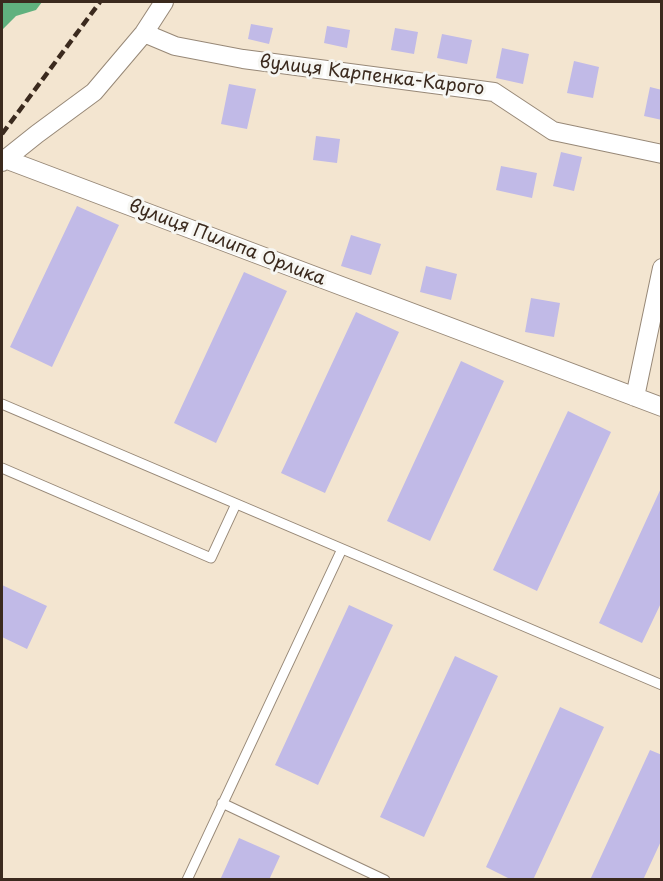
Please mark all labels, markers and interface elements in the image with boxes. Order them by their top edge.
street label: вулиця Карпенка-Карого [258,51,486,101]
street label: вулиця Пилипа Орлика [126,196,328,290]

